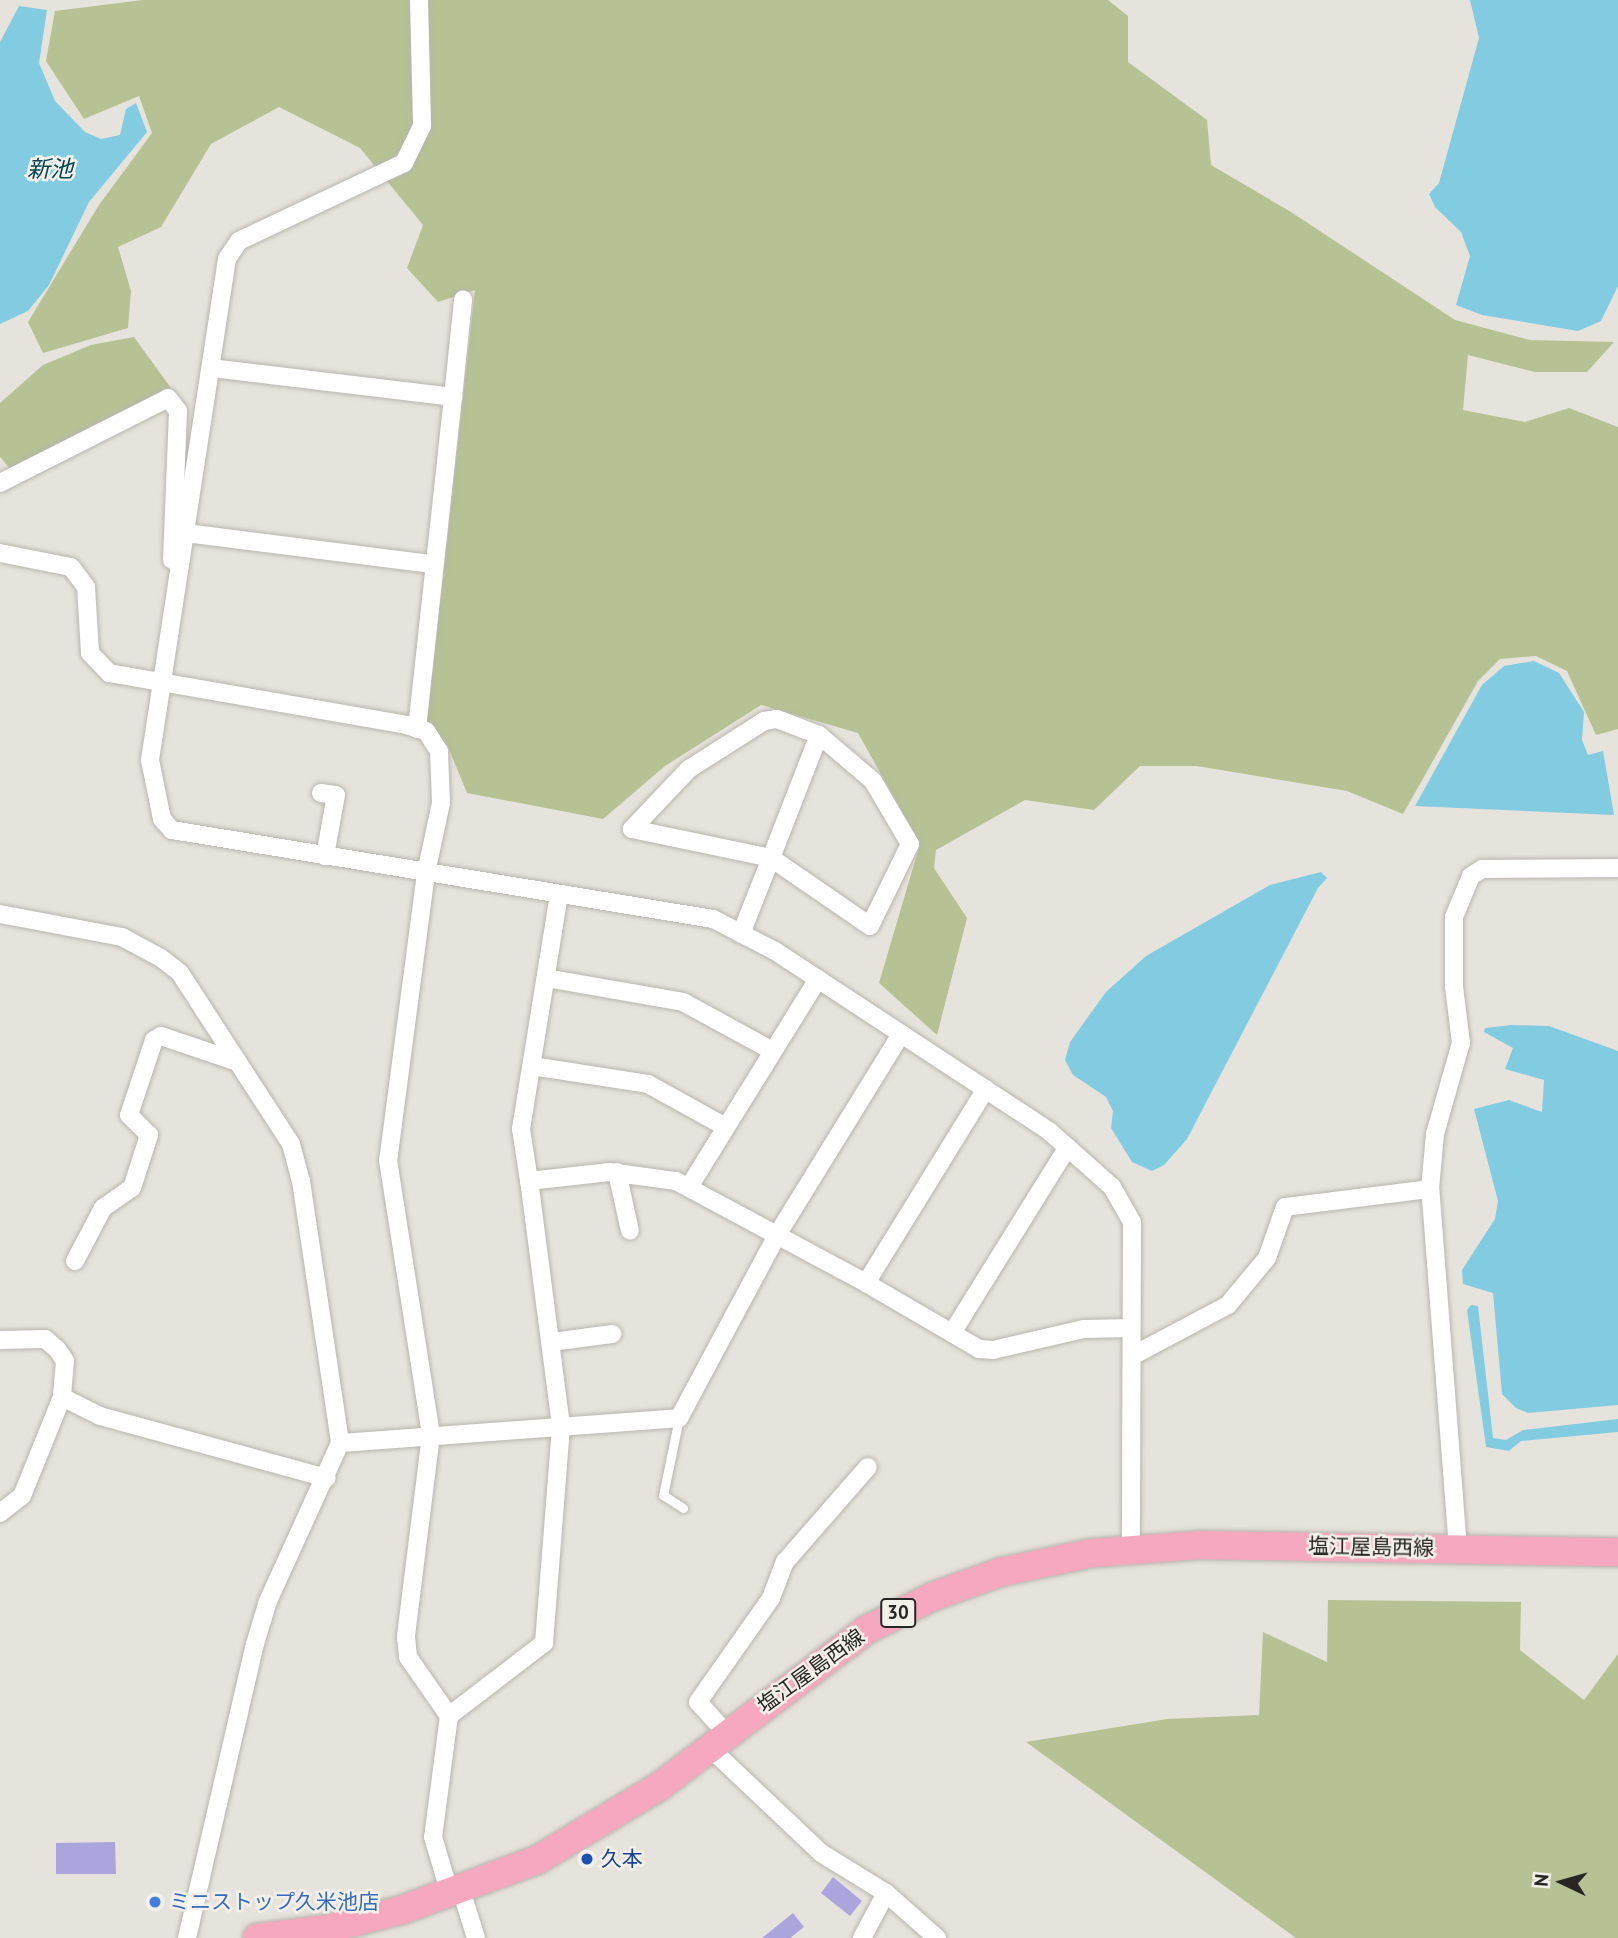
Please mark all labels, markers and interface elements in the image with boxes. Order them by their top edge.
water label: 新池 [27,155,73,183]
street label: 塩江屋島西線 [1308,1533,1434,1561]
road number: 30 [879,1597,917,1628]
street label: 塩江屋島西線 [753,1624,869,1718]
place label: 久本 [601,1846,643,1872]
north arrow [1527,1847,1597,1917]
marker: 久本 [579,1851,595,1867]
text: N [1529,1873,1554,1887]
place label: ミニストップ久米池店 [169,1889,379,1915]
marker: ミニストップ久米池店 [147,1894,163,1910]

